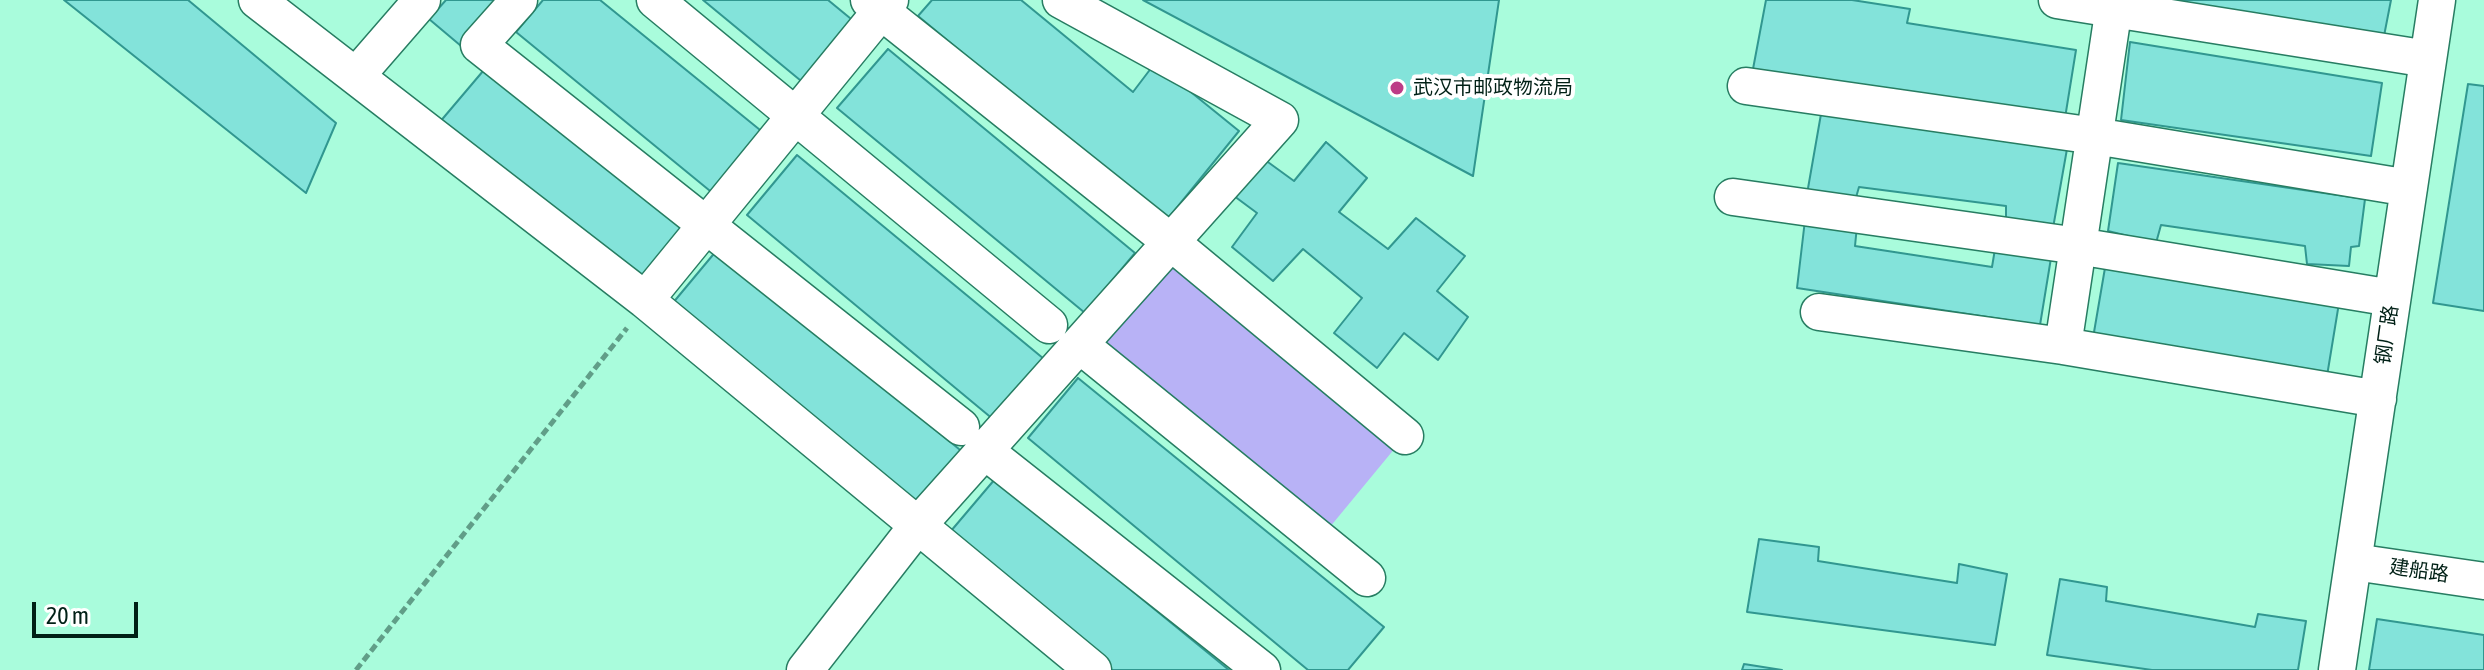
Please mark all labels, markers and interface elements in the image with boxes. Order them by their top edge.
place label: 武汉市邮政物流局 [1413,76,1573,100]
marker: 武汉市邮政物流局 [1388,79,1406,97]
street label: 钢厂路 [2371,304,2403,366]
street label: 建船路 [2388,555,2450,587]
scale bar [36,586,142,636]
text: 20 m [46,602,89,629]

